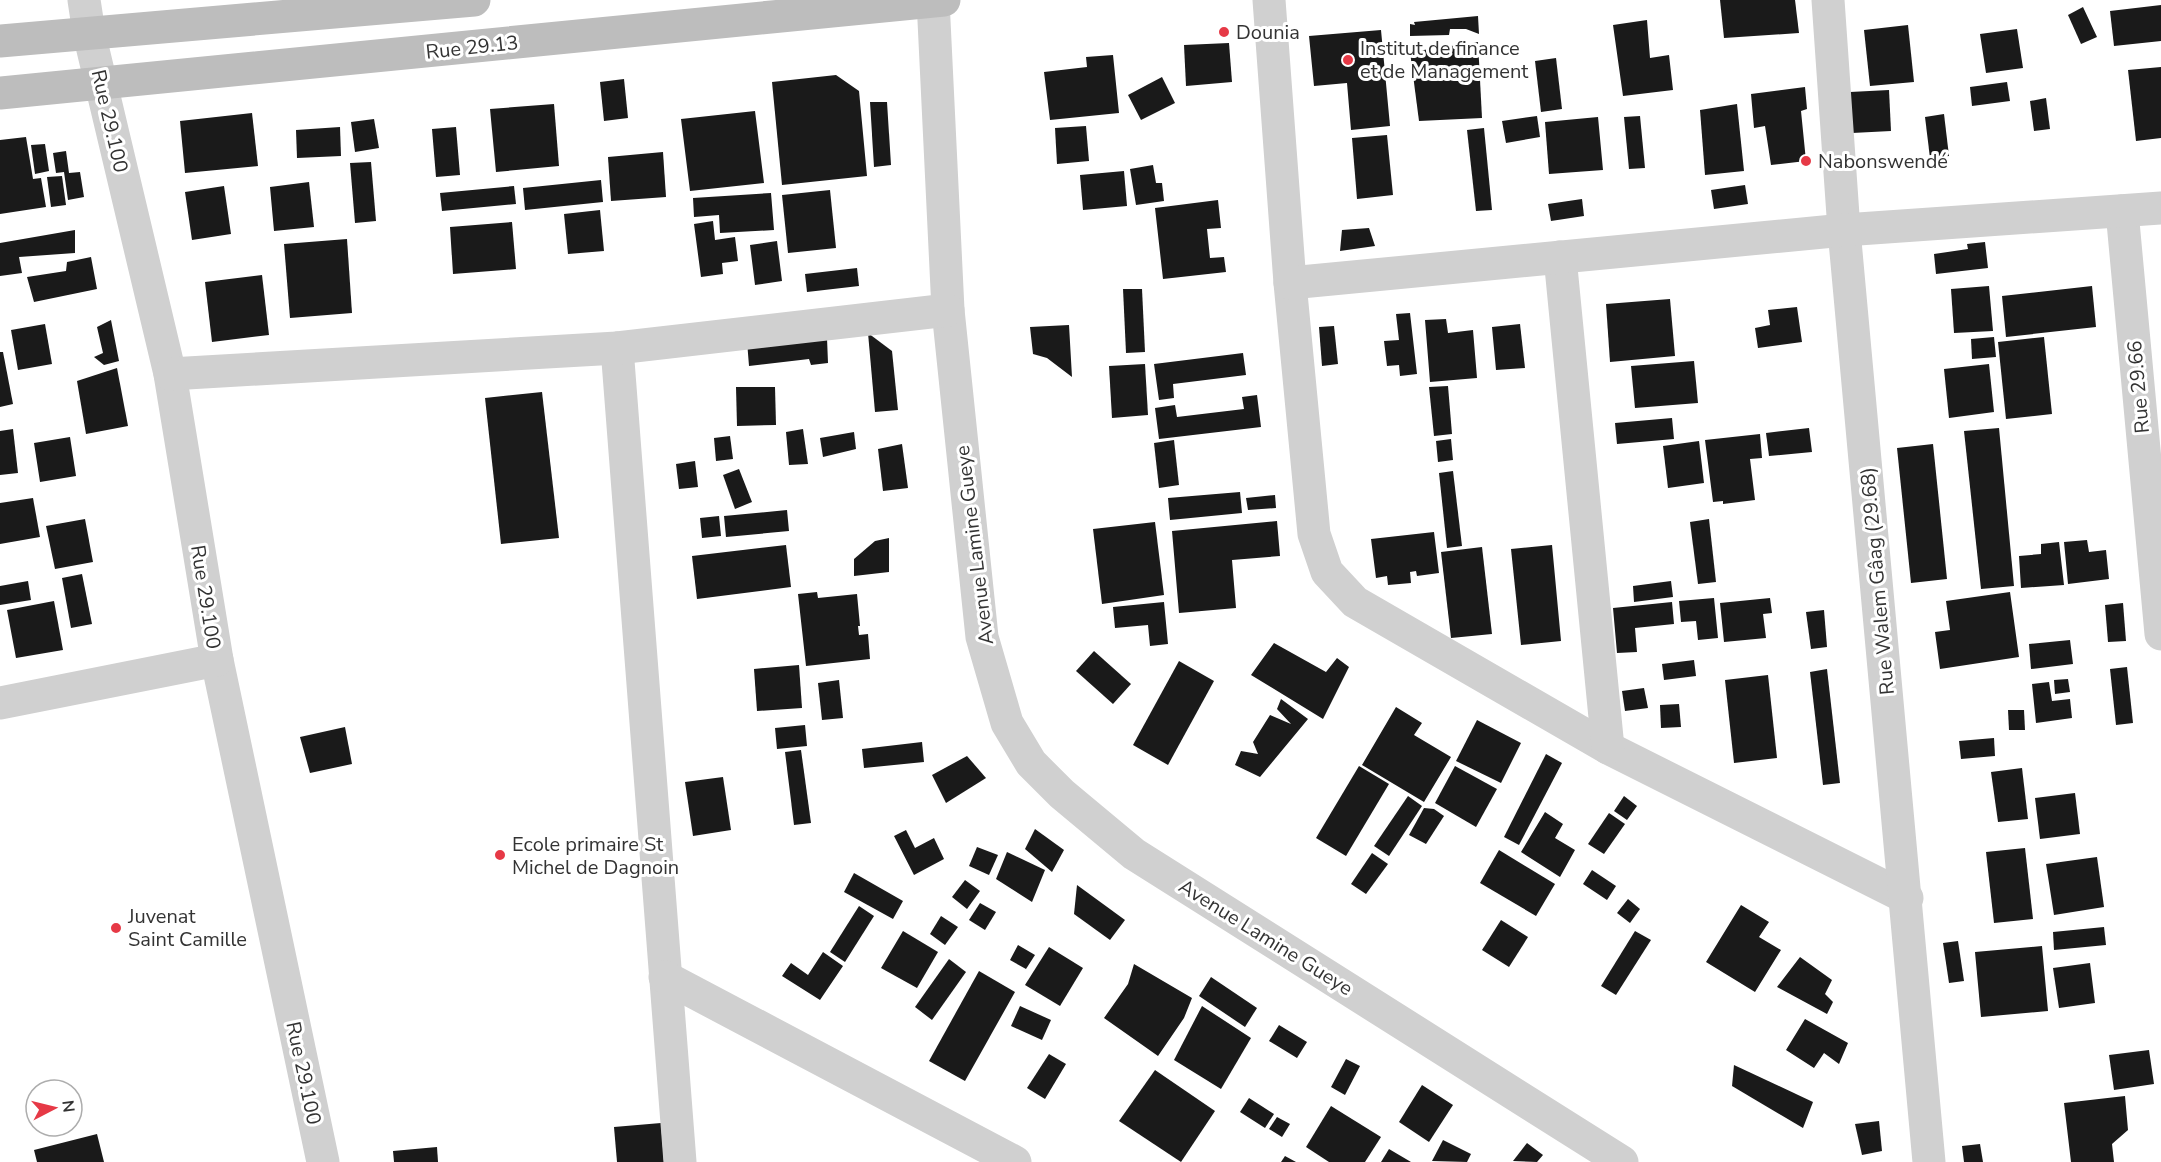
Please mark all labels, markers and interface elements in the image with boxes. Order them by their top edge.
place label: Dounia [1236,19,1300,46]
marker: Dounia [1217,25,1231,39]
street label: Rue 29.13 [424,29,520,66]
place label: Institut de finance et de Management [1360,35,1529,85]
marker: Institut de finance et de Management [1341,53,1355,67]
street label: Rue 29.100 [85,67,134,175]
place label: Nabonswendé [1818,148,1948,175]
marker: Nabonswendé [1799,154,1813,168]
street label: Rue 29.66 [2121,339,2156,434]
street label: Avenue Lamine Gueye [949,444,1000,646]
street label: Rue Walem Gâag (29.68) [1854,466,1901,696]
street label: Rue 29.100 [184,543,227,651]
place label: Ecole primaire St Michel de Dagnoin [512,831,679,881]
marker: Ecole primaire St Michel de Dagnoin [493,848,507,862]
street label: Avenue Lamine Gueye [1174,873,1358,1002]
place label: Juvenat Saint Camille [127,903,247,953]
marker: Juvenat Saint Camille [109,921,123,935]
street label: Rue 29.100 [279,1019,328,1127]
north arrow [24,1078,84,1138]
text: N [56,1099,80,1114]

